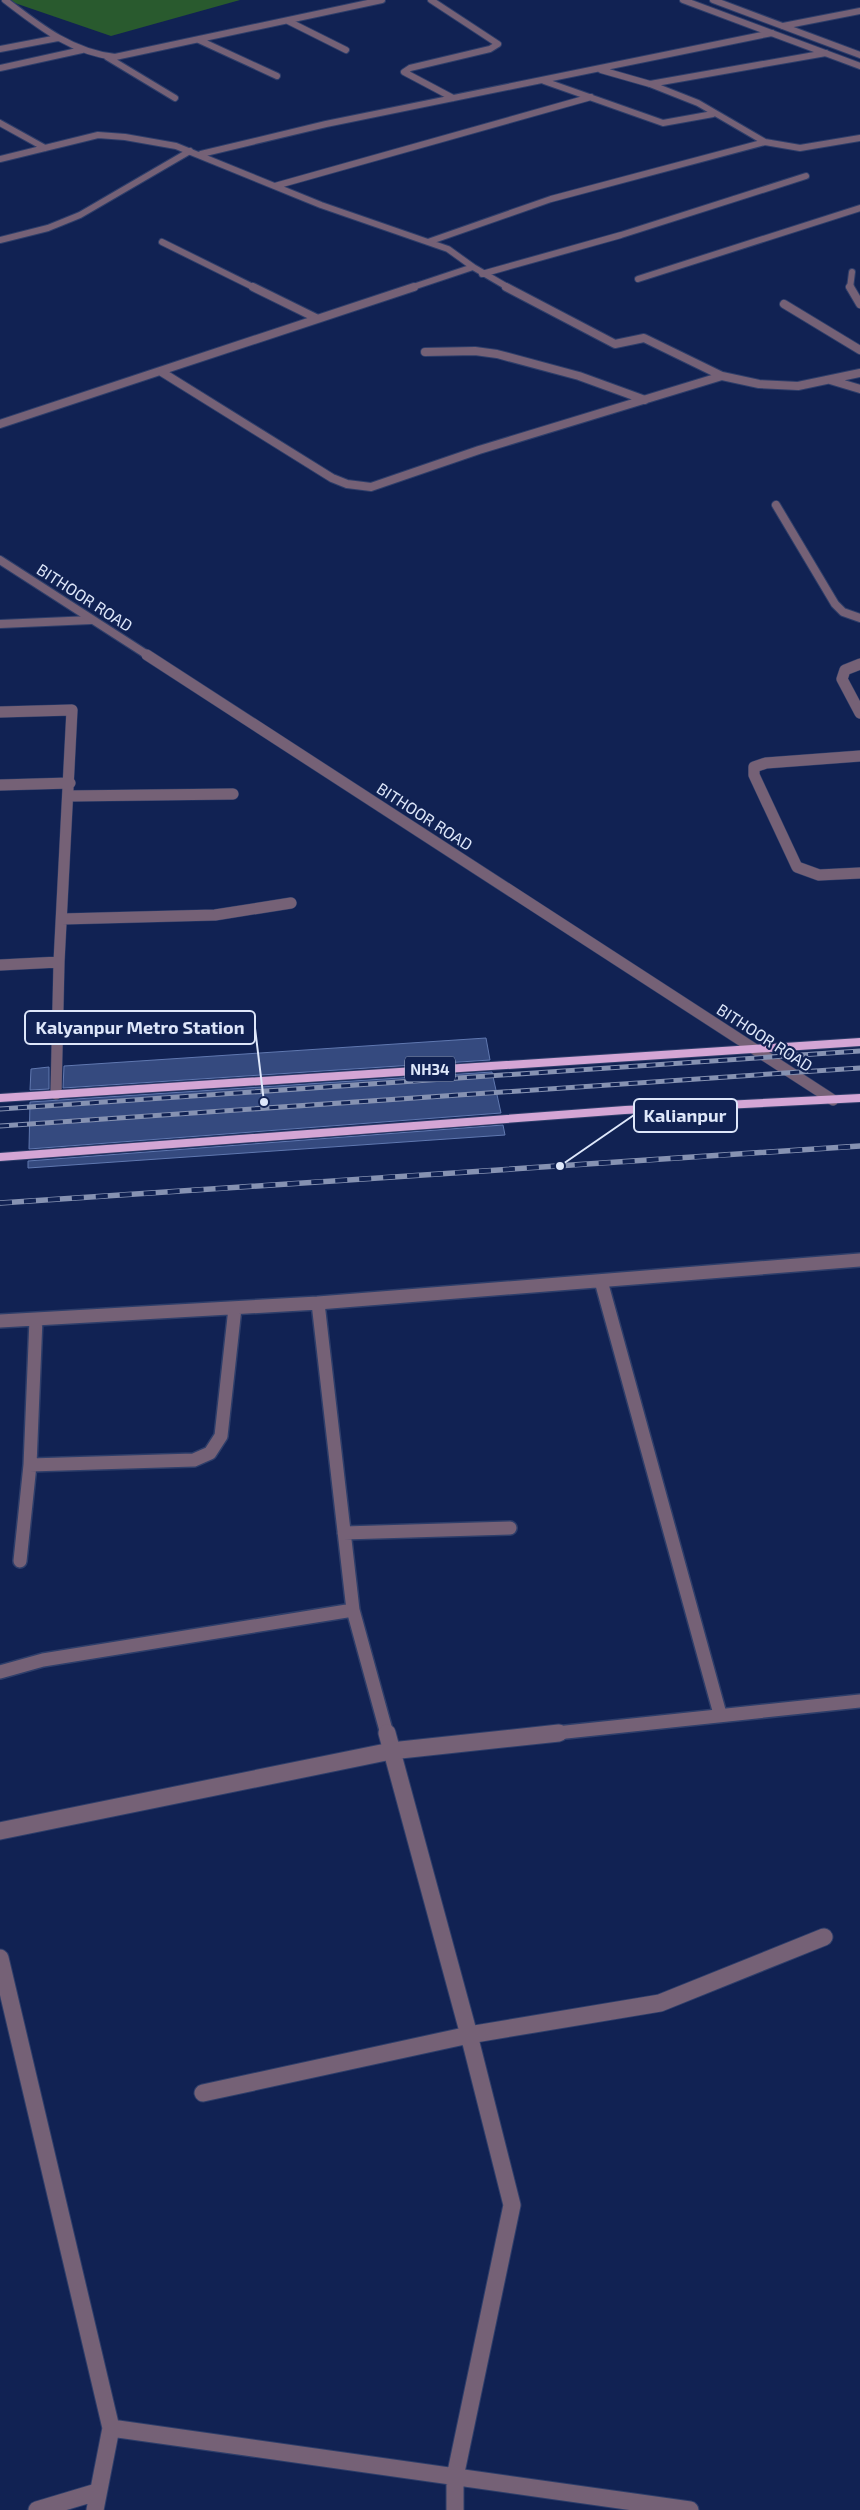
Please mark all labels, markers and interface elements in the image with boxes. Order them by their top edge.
street label: BITHOOR ROAD [34,559,136,635]
street label: BITHOOR ROAD [374,778,476,854]
street label: BITHOOR ROAD [714,999,816,1075]
callout: Kalyanpur Metro Station [25,1011,255,1044]
text: Kalyanpur Metro Station [36,1016,244,1038]
road number: NH34 [405,1056,455,1082]
callout: Kalianpur [634,1099,737,1132]
text: Kalianpur [644,1104,727,1126]

